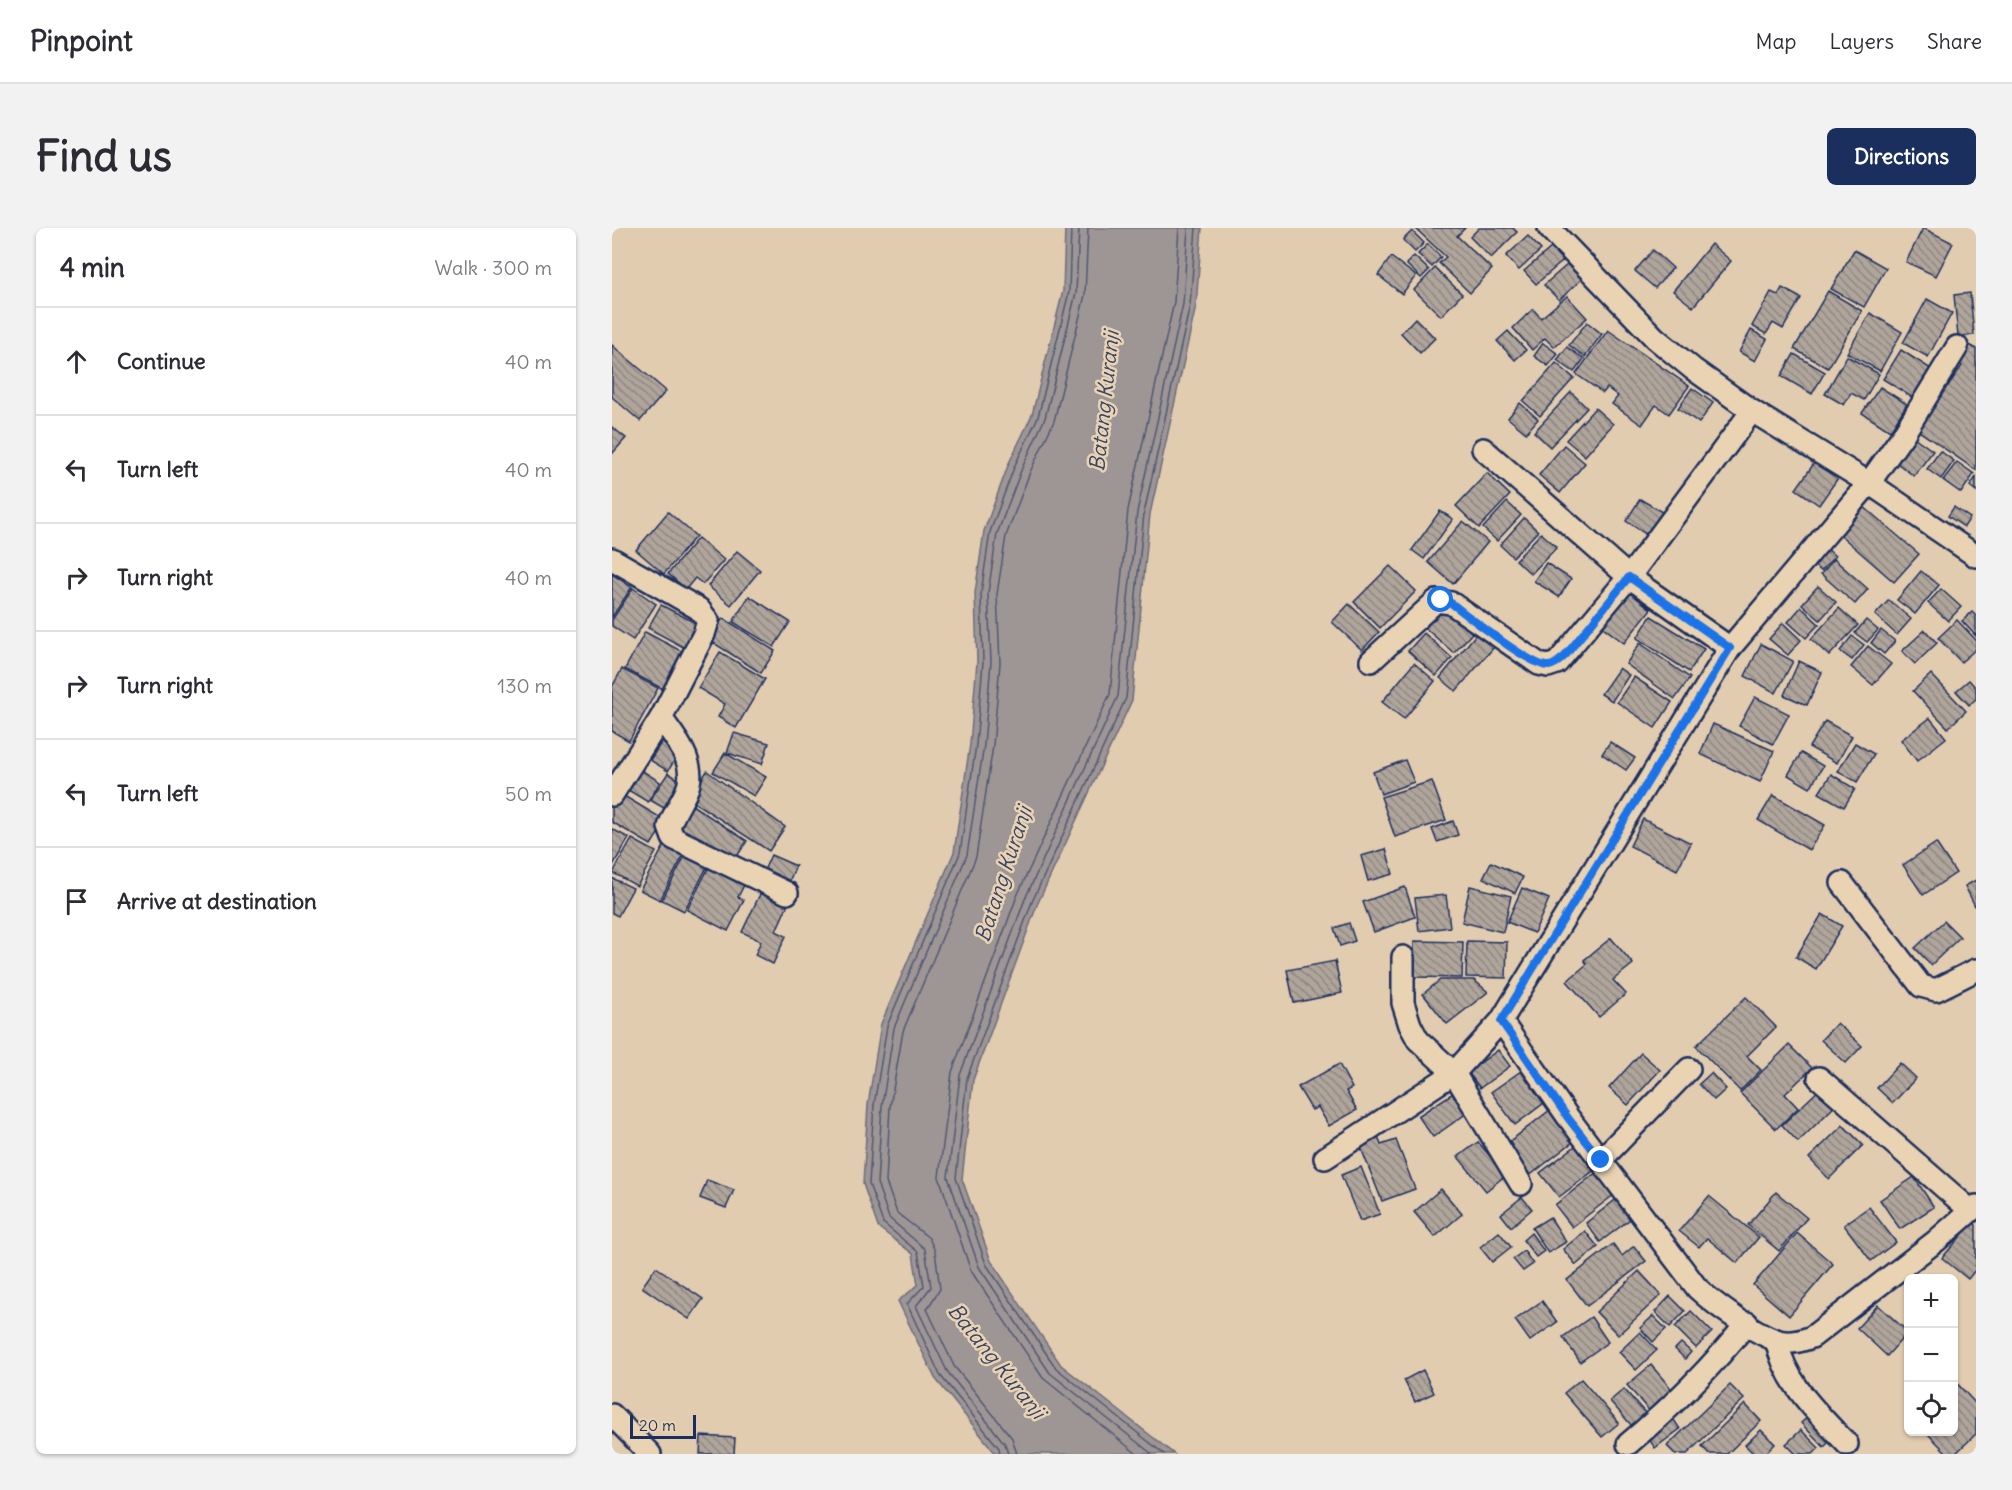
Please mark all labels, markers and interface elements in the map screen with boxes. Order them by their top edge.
text: Pinpoint [30,23,133,59]
text: Map [1756,28,1796,55]
text: Layers [1829,28,1894,55]
text: Share [1927,28,1982,55]
button: Directions [1827,128,1976,185]
text: Find us [36,130,172,182]
text: 4 min [60,251,125,284]
text: Walk · 300 m [434,255,552,280]
water label: Batang Kuranji [1083,327,1125,472]
icon: ahead [60,345,93,378]
text: Continue [117,347,206,375]
text: 40 m [505,349,552,374]
icon: left [60,453,93,486]
text: Turn left [117,455,198,483]
text: 40 m [505,457,552,482]
icon: right [60,561,93,594]
text: Turn right [117,563,213,591]
text: 40 m [505,565,552,590]
route start [1427,586,1453,612]
icon: right [60,669,93,702]
text: Turn right [117,671,213,699]
text: 130 m [497,673,552,698]
icon: left [60,777,93,810]
text: Turn left [117,779,198,807]
text: 50 m [505,781,552,806]
water label: Batang Kuranji [968,801,1038,945]
icon: arrive [60,885,93,918]
text: Arrive at destination [117,887,317,915]
route end [1587,1146,1613,1172]
map controls [1904,1274,1958,1436]
button: + [1904,1274,1958,1328]
water label: Batang Kuranji [942,1298,1053,1426]
button: − [1904,1328,1958,1382]
button: locate [1904,1382,1958,1436]
scale bar [630,1412,696,1440]
text: 20 m [639,1415,676,1435]

